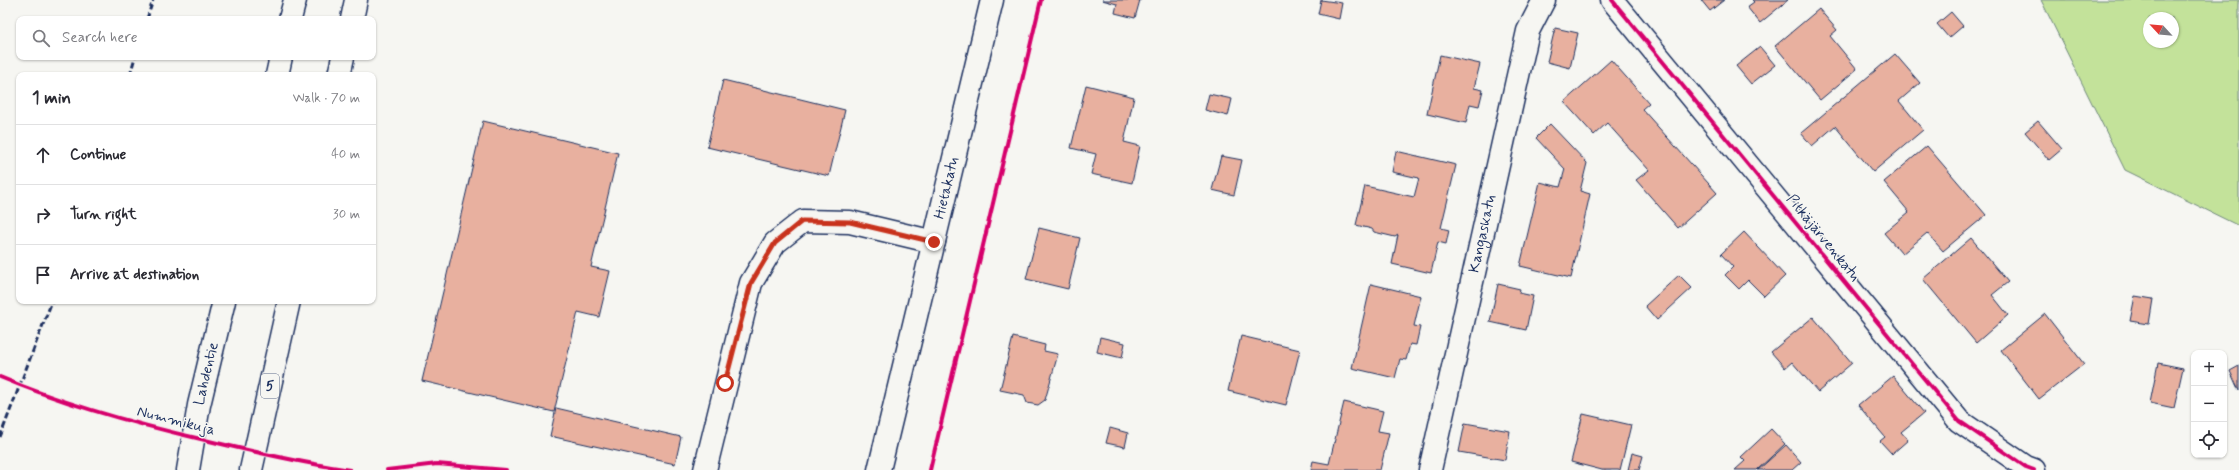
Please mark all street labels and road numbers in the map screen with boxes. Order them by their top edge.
street label: Hietakatu [930,154,964,221]
street label: Pitkäjärvenkatu [1782,190,1865,286]
street label: Kangaskatu [1464,192,1501,275]
street label: Lahdentie [189,340,224,407]
road number: 5 [261,374,279,398]
street label: Nummikuja [135,402,217,440]

